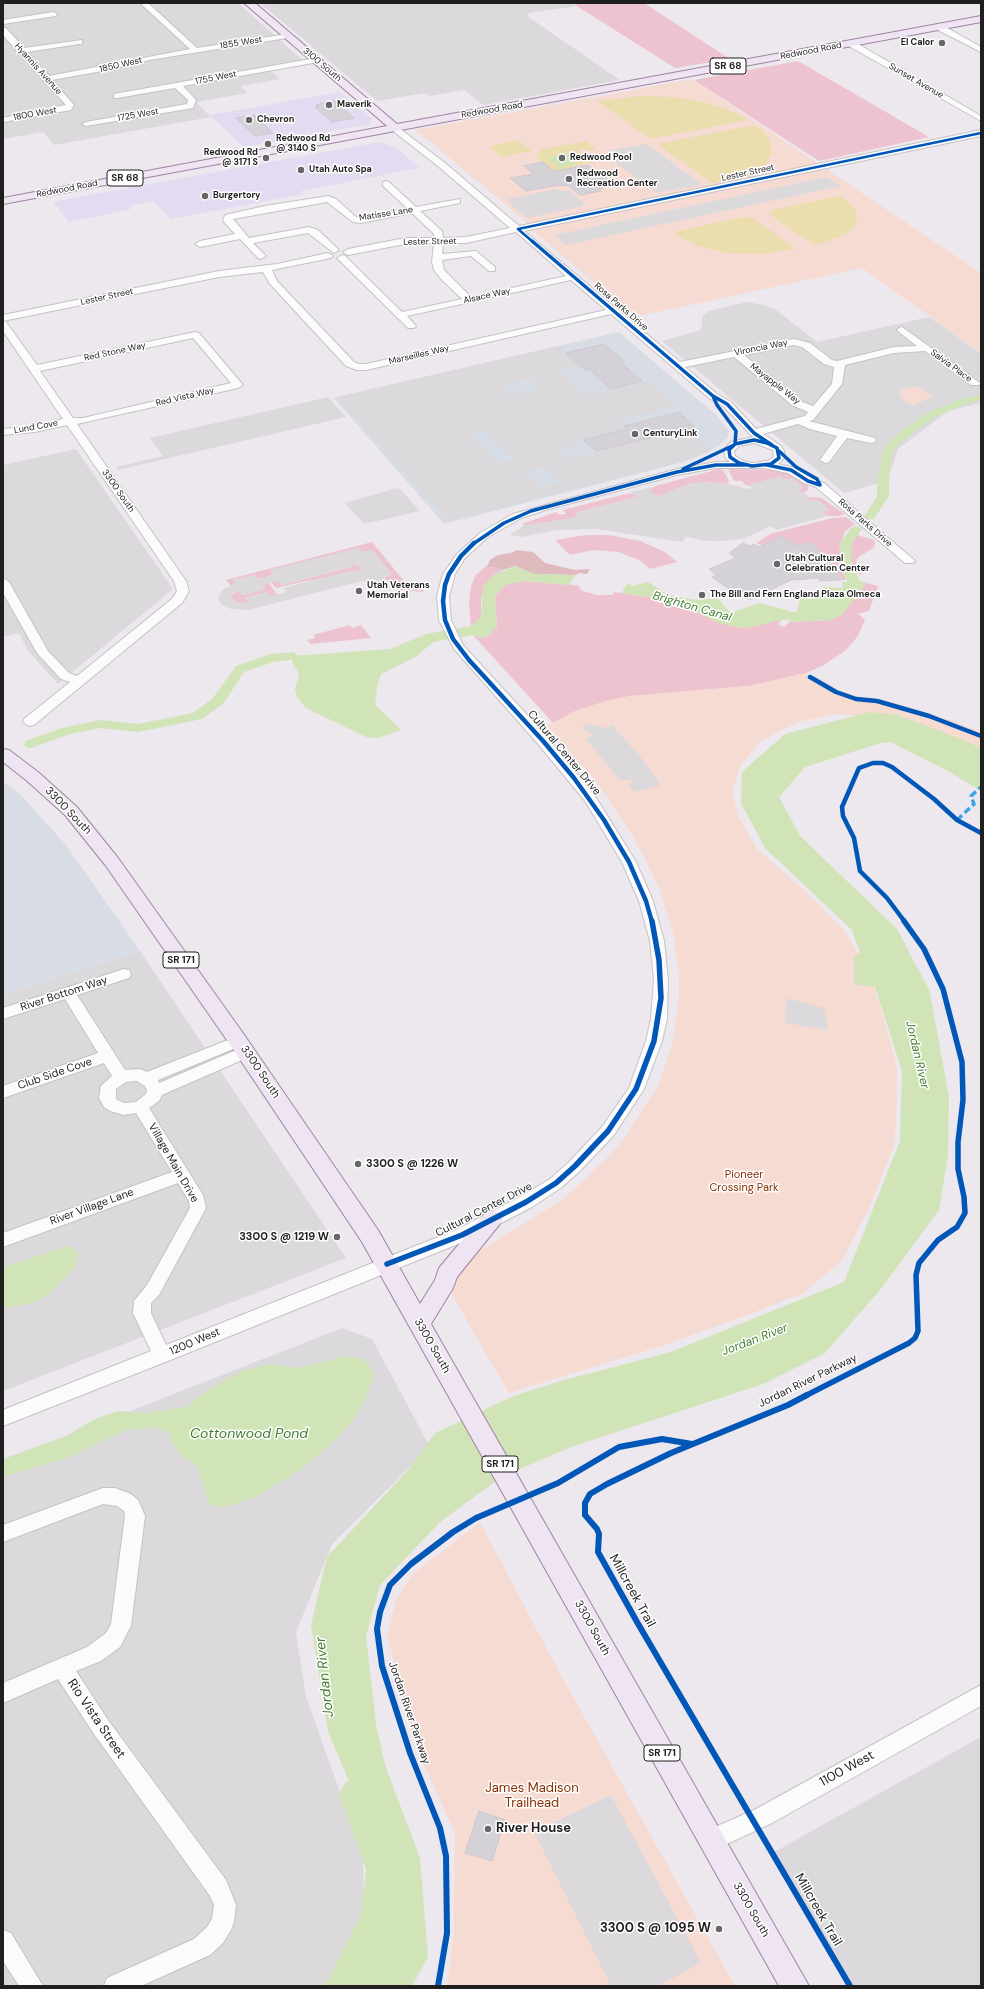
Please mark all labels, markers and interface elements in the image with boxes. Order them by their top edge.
street label: 1855 West [219,34,263,52]
place label: El Calor [901,38,934,48]
marker: El Calor [937,38,947,48]
street label: Redwood Road [779,40,843,62]
street label: Hyannis Avenue [12,41,64,97]
street label: 3100 South [300,46,344,84]
street label: 1850 West [99,55,143,75]
road number: SR 68 [710,58,746,74]
street label: Sunset Avenue [887,61,945,101]
street label: 1755 West [194,69,238,87]
street label: Redwood Road [460,99,524,121]
marker: Maverik [324,100,334,110]
place label: Maverik [337,100,372,110]
street label: 1800 West [12,105,58,123]
street label: 1725 West [117,106,159,124]
marker: Chevron [244,115,254,125]
place label: Chevron [257,115,294,125]
place label: Redwood Rd @ 3140 S [276,134,330,155]
marker: Redwood Rd @ 3140 S [263,139,273,149]
place label: Redwood Rd @ 3171 S [204,148,258,169]
marker: Redwood Rd @ 3171 S [261,153,271,163]
marker: Redwood Pool [557,153,567,163]
place label: Redwood Pool [570,153,632,163]
street label: Lester Street [721,162,775,184]
marker: Utah Auto Spa [296,165,306,175]
place label: Utah Auto Spa [309,165,372,175]
place label: Redwood Recreation Center [577,169,658,190]
road number: SR 68 [107,170,143,186]
marker: Redwood Recreation Center [564,174,574,184]
street label: Redwood Road [35,178,99,200]
marker: Burgertory [200,191,210,201]
place label: Burgertory [213,191,261,201]
street label: Matisse Lane [358,204,414,224]
street label: Lester Street [403,236,457,248]
street label: Rosa Parks Drive [592,281,650,333]
street label: Lester Street [80,286,134,308]
street label: Alsace Way [462,286,512,306]
street label: Vironcia Way [733,338,789,358]
street label: Red Stone Way [83,340,147,364]
street label: Marseilles Way [388,343,450,367]
street label: Salvia Place [928,347,974,385]
street label: Mayapple Way [748,361,802,407]
street label: Red Vista Way [155,385,215,409]
street label: Lund Cove [13,418,59,436]
marker: CenturyLink [630,429,640,439]
place label: CenturyLink [643,429,697,439]
street label: 3300 South [99,468,137,514]
street label: Rosa Parks Drive [836,497,894,549]
place label: Utah Cultural Celebration Center [785,554,870,575]
marker: Utah Cultural Celebration Center [772,559,782,569]
place label: Utah Veterans Memorial [367,581,430,602]
marker: Utah Veterans Memorial [354,586,364,596]
water label: Brighton Canal [651,589,733,625]
marker: The Bill and Fern England Plaza Olmeca [697,590,707,600]
place label: The Bill and Fern England Plaza Olmeca [710,590,880,600]
street label: Cultural Center Drive [525,708,603,798]
street label: 3300 South [42,785,94,837]
road number: SR 171 [163,952,199,968]
street label: River Bottom Way [19,974,109,1014]
water label: Jordan River [902,1020,932,1090]
street label: 3300 South [238,1043,282,1101]
street label: Club Side Cove [16,1055,94,1093]
street label: Village Main Drive [145,1121,201,1205]
place label: 3300 S @ 1226 W [366,1157,458,1171]
marker: 3300 S @ 1226 W [353,1159,363,1169]
park label: Pioneer Crossing Park [709,1168,779,1194]
street label: Cultural Center Drive [434,1180,534,1240]
street label: River Village Lane [48,1186,136,1228]
place label: 3300 S @ 1219 W [239,1230,329,1244]
marker: 3300 S @ 1219 W [332,1232,342,1242]
street label: 3300 South [411,1316,453,1376]
water label: Jordan River [720,1321,790,1359]
street label: 1200 West [168,1325,222,1359]
street label: Jordan River Parkway [757,1351,859,1411]
water label: Cottonwood Pond [190,1426,308,1442]
road number: SR 171 [482,1456,518,1472]
street label: Millcreek Trail [606,1552,658,1630]
street label: 3300 South [571,1598,613,1658]
water label: Jordan River [312,1636,338,1718]
street label: Jordan River Parkway [385,1660,433,1766]
street label: Rio Vista Street [64,1676,128,1762]
road number: SR 171 [644,1745,680,1761]
street label: 1100 West [817,1748,877,1790]
park label: James Madison Trailhead [485,1781,579,1812]
place label: River House [496,1821,571,1837]
marker: River House [483,1824,493,1834]
street label: Millcreek Trail [791,1871,845,1949]
street label: 3300 South [730,1880,772,1940]
place label: 3300 S @ 1095 W [600,1921,711,1937]
marker: 3300 S @ 1095 W [714,1924,724,1934]

